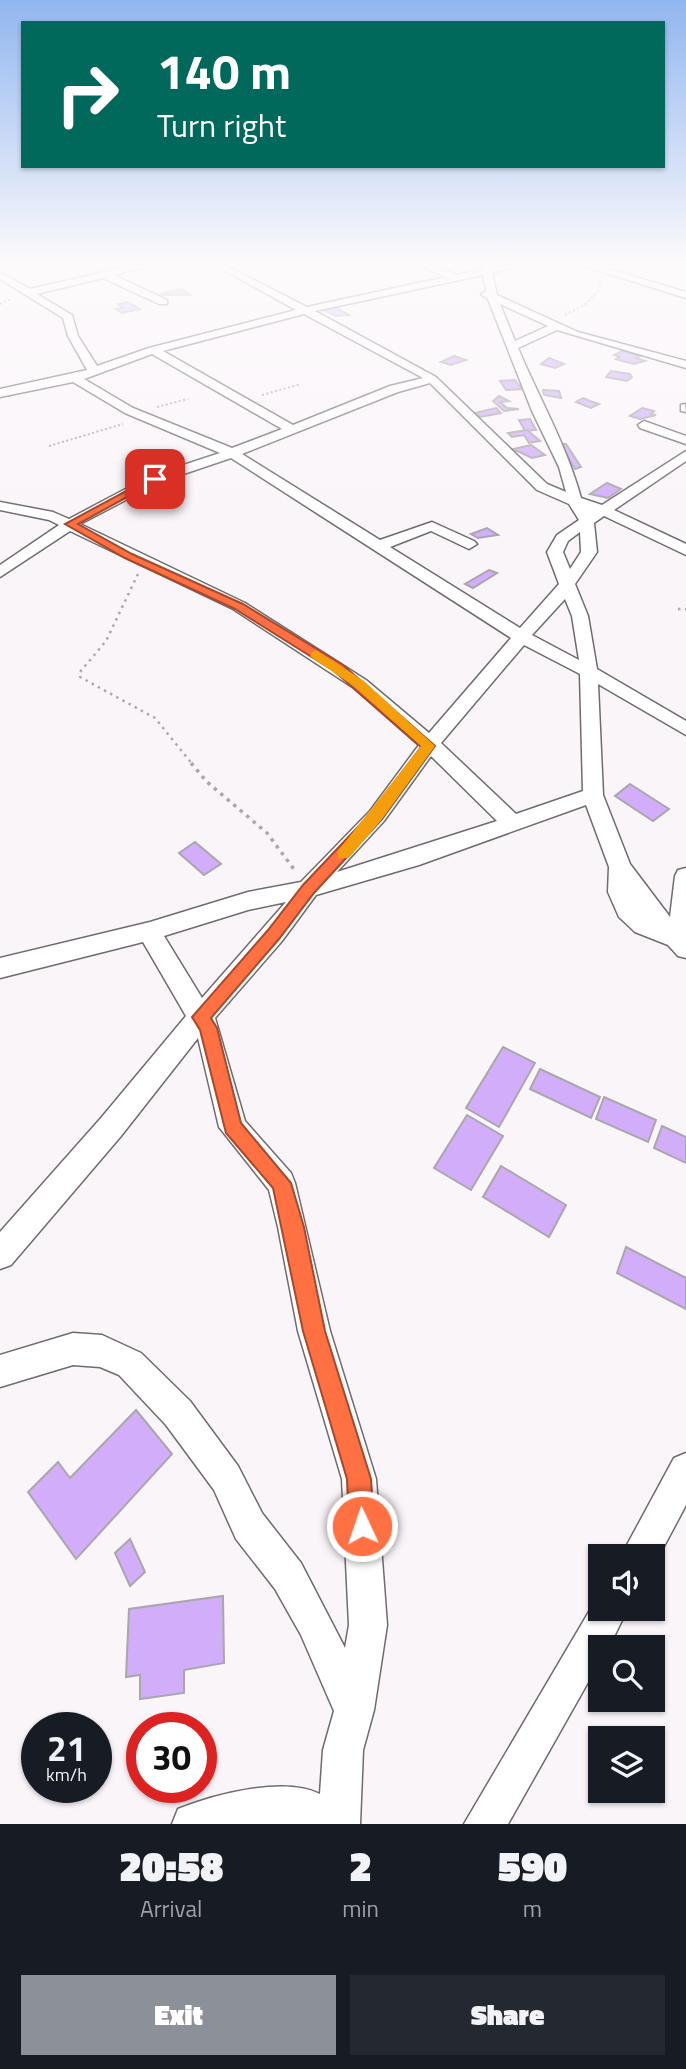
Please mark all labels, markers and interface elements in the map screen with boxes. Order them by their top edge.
text: 140 m [157,33,291,108]
icon: right [42,49,133,140]
text: Turn right [157,101,286,149]
pin [125,449,185,509]
icon: arrive [136,460,174,498]
position arrow [325,1489,399,1563]
map controls [588,1544,665,1803]
button: sound [588,1544,665,1621]
button: search [588,1635,665,1712]
speed limit sign: 30 [126,1712,217,1803]
text: 21 [47,1721,86,1775]
button: layers [588,1726,665,1803]
text: km/h [46,1761,87,1788]
text: 20:58 [119,1833,223,1897]
text: 2 [349,1833,372,1897]
text: 590 [498,1833,567,1897]
text: Arrival [140,1891,202,1926]
text: min [342,1891,379,1926]
text: m [523,1891,542,1926]
button: Exit [21,1975,336,2055]
button: Share [350,1975,665,2055]

